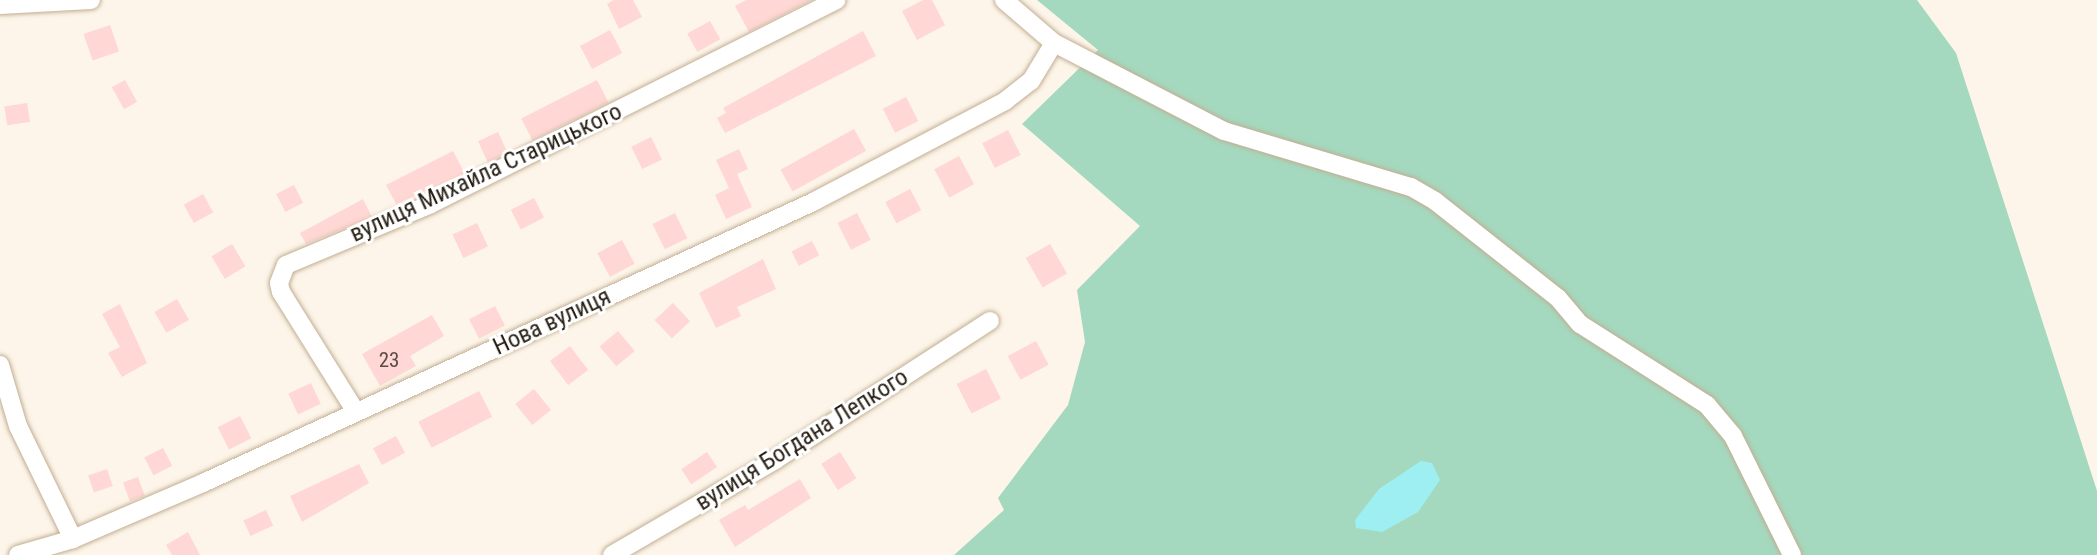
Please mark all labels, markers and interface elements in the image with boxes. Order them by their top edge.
street label: вулиця Михайла Старицького [345,97,627,249]
street label: Нова вулиця [489,282,615,362]
house number: 23 [379,347,399,373]
street label: вулиця Богдана Лепкого [690,363,914,517]

